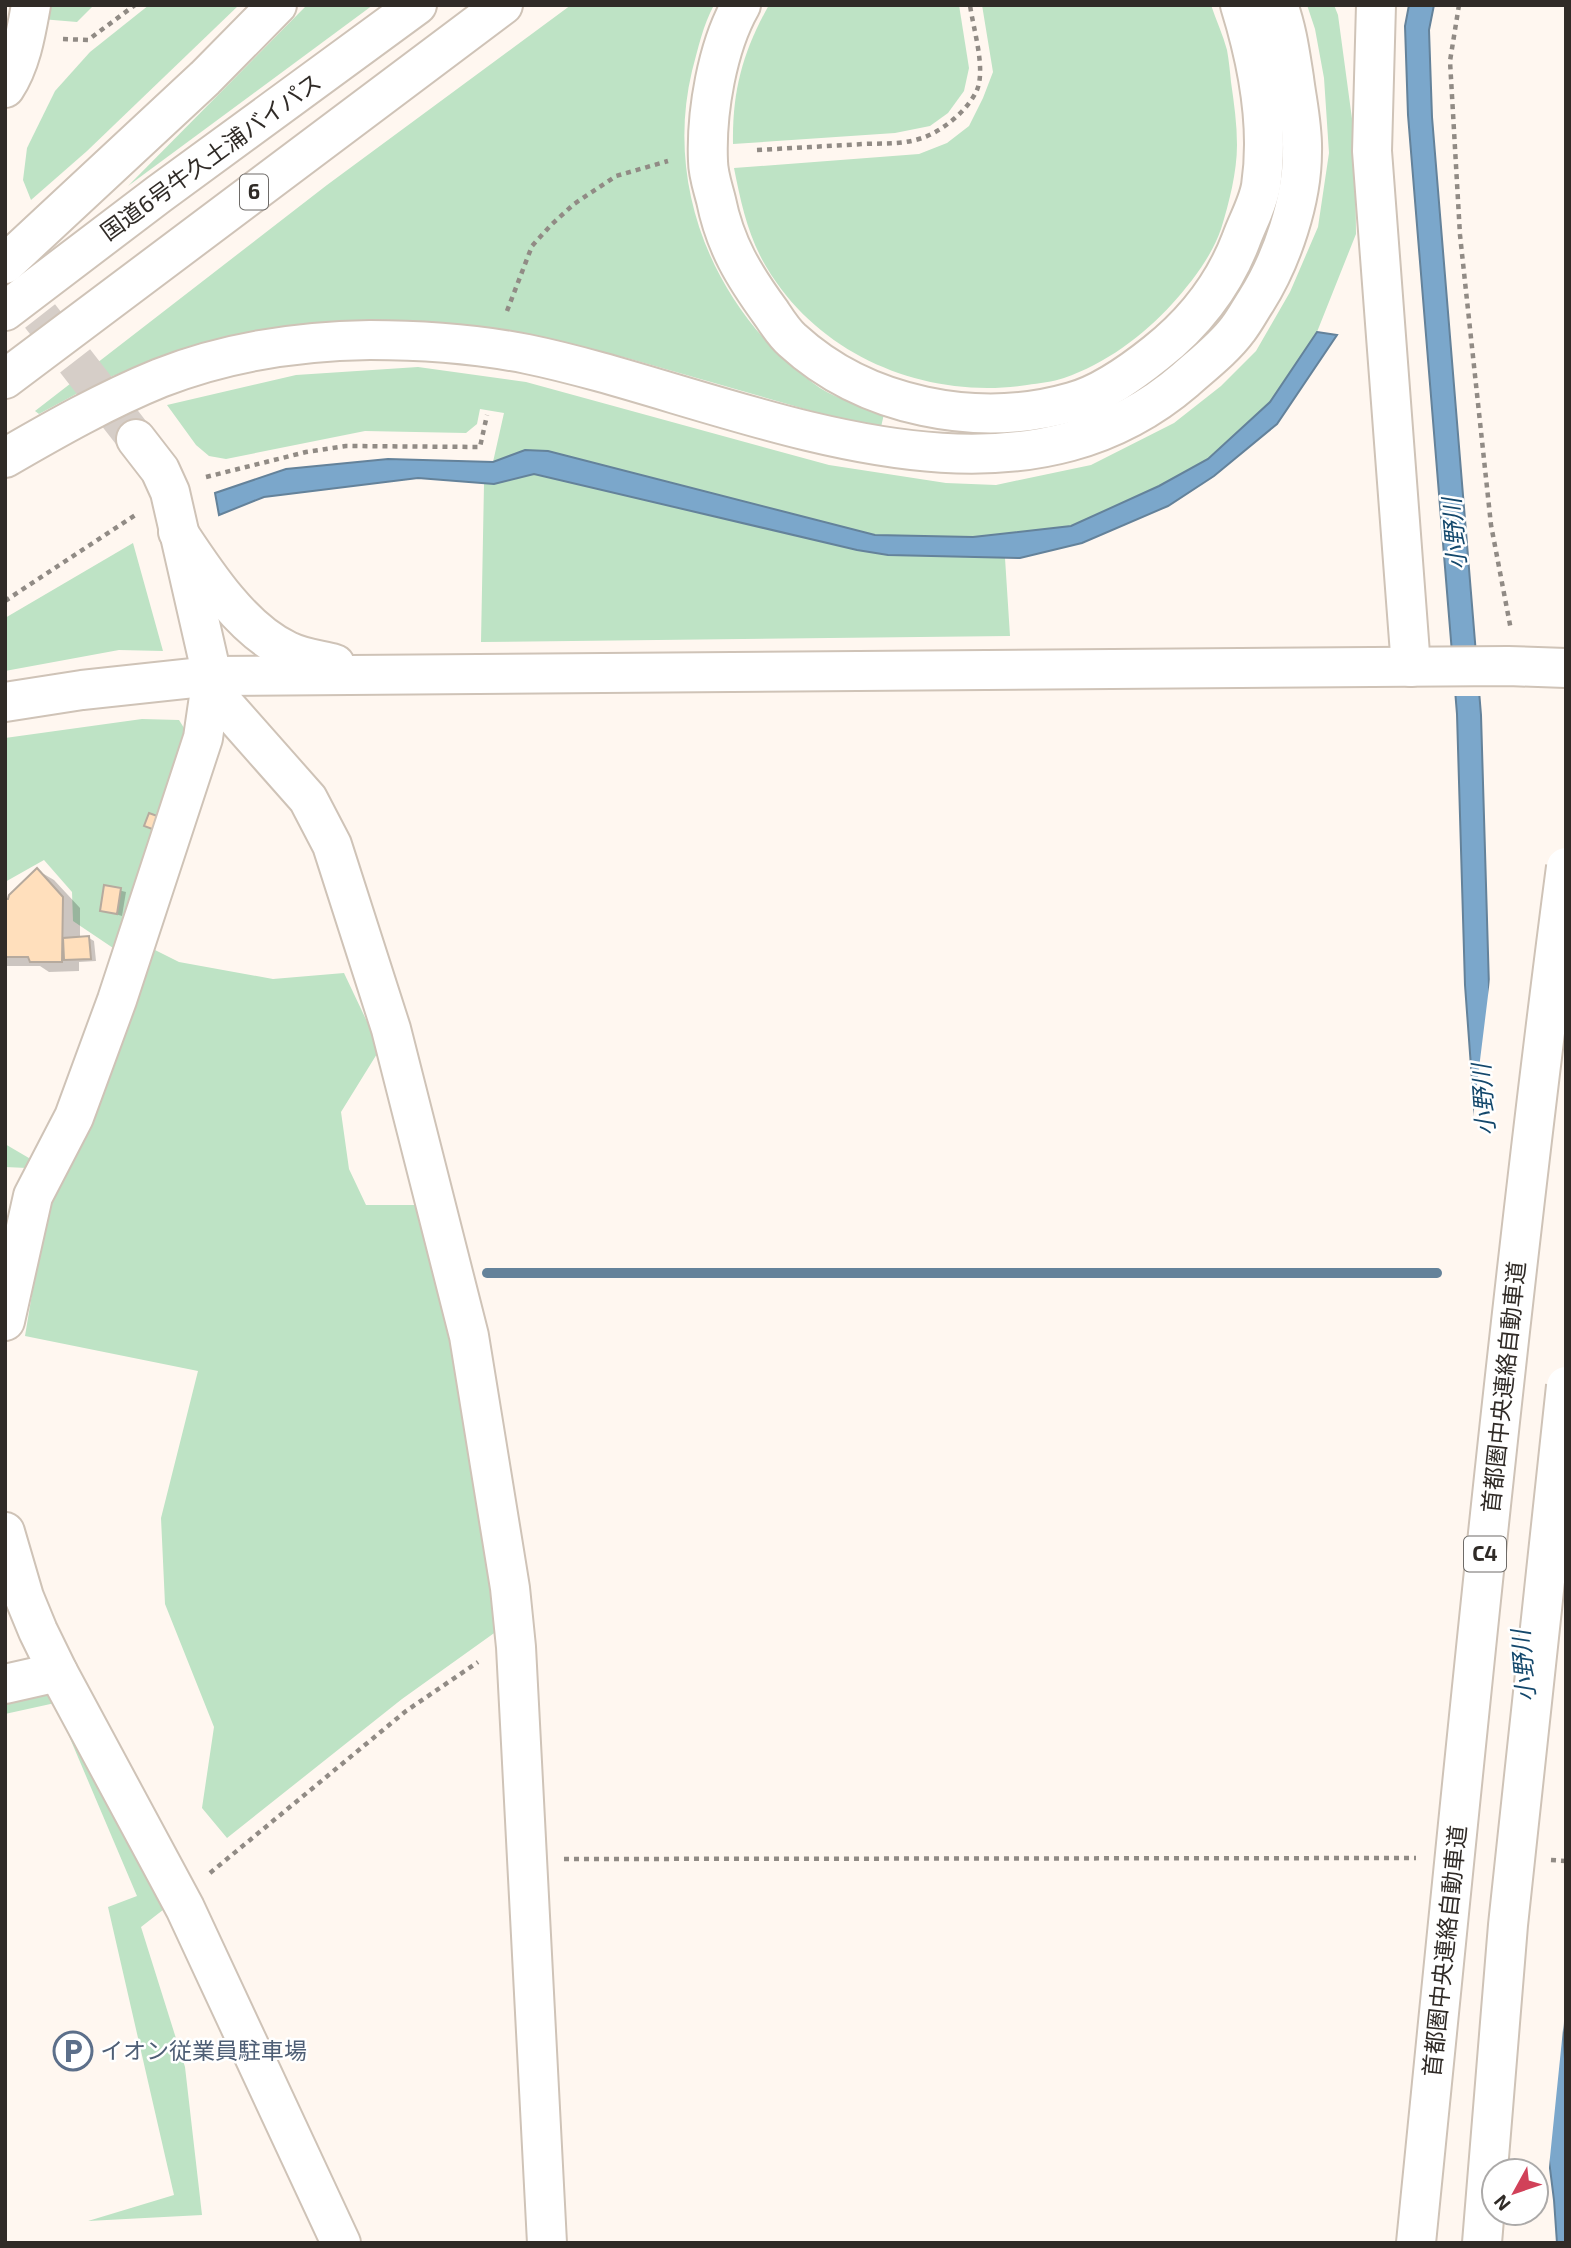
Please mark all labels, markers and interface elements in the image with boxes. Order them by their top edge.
street label: 国道6号牛久土浦バイパス [95,68,327,246]
road number: 6 [240,174,268,210]
water label: 小野川 [1436,494,1471,571]
water label: 小野川 [1465,1060,1499,1137]
street label: 首都圏中央連絡自動車道 [1476,1260,1530,1514]
road number: C4 [1464,1536,1506,1572]
water label: 小野川 [1505,1626,1540,1703]
street label: 首都圏中央連絡自動車道 [1417,1824,1471,2078]
parking icon: イオン従業員駐車場 [52,2030,94,2072]
place label: イオン従業員駐車場 [100,2036,307,2064]
north arrow [1480,2157,1550,2227]
text: N [1488,2191,1515,2216]

